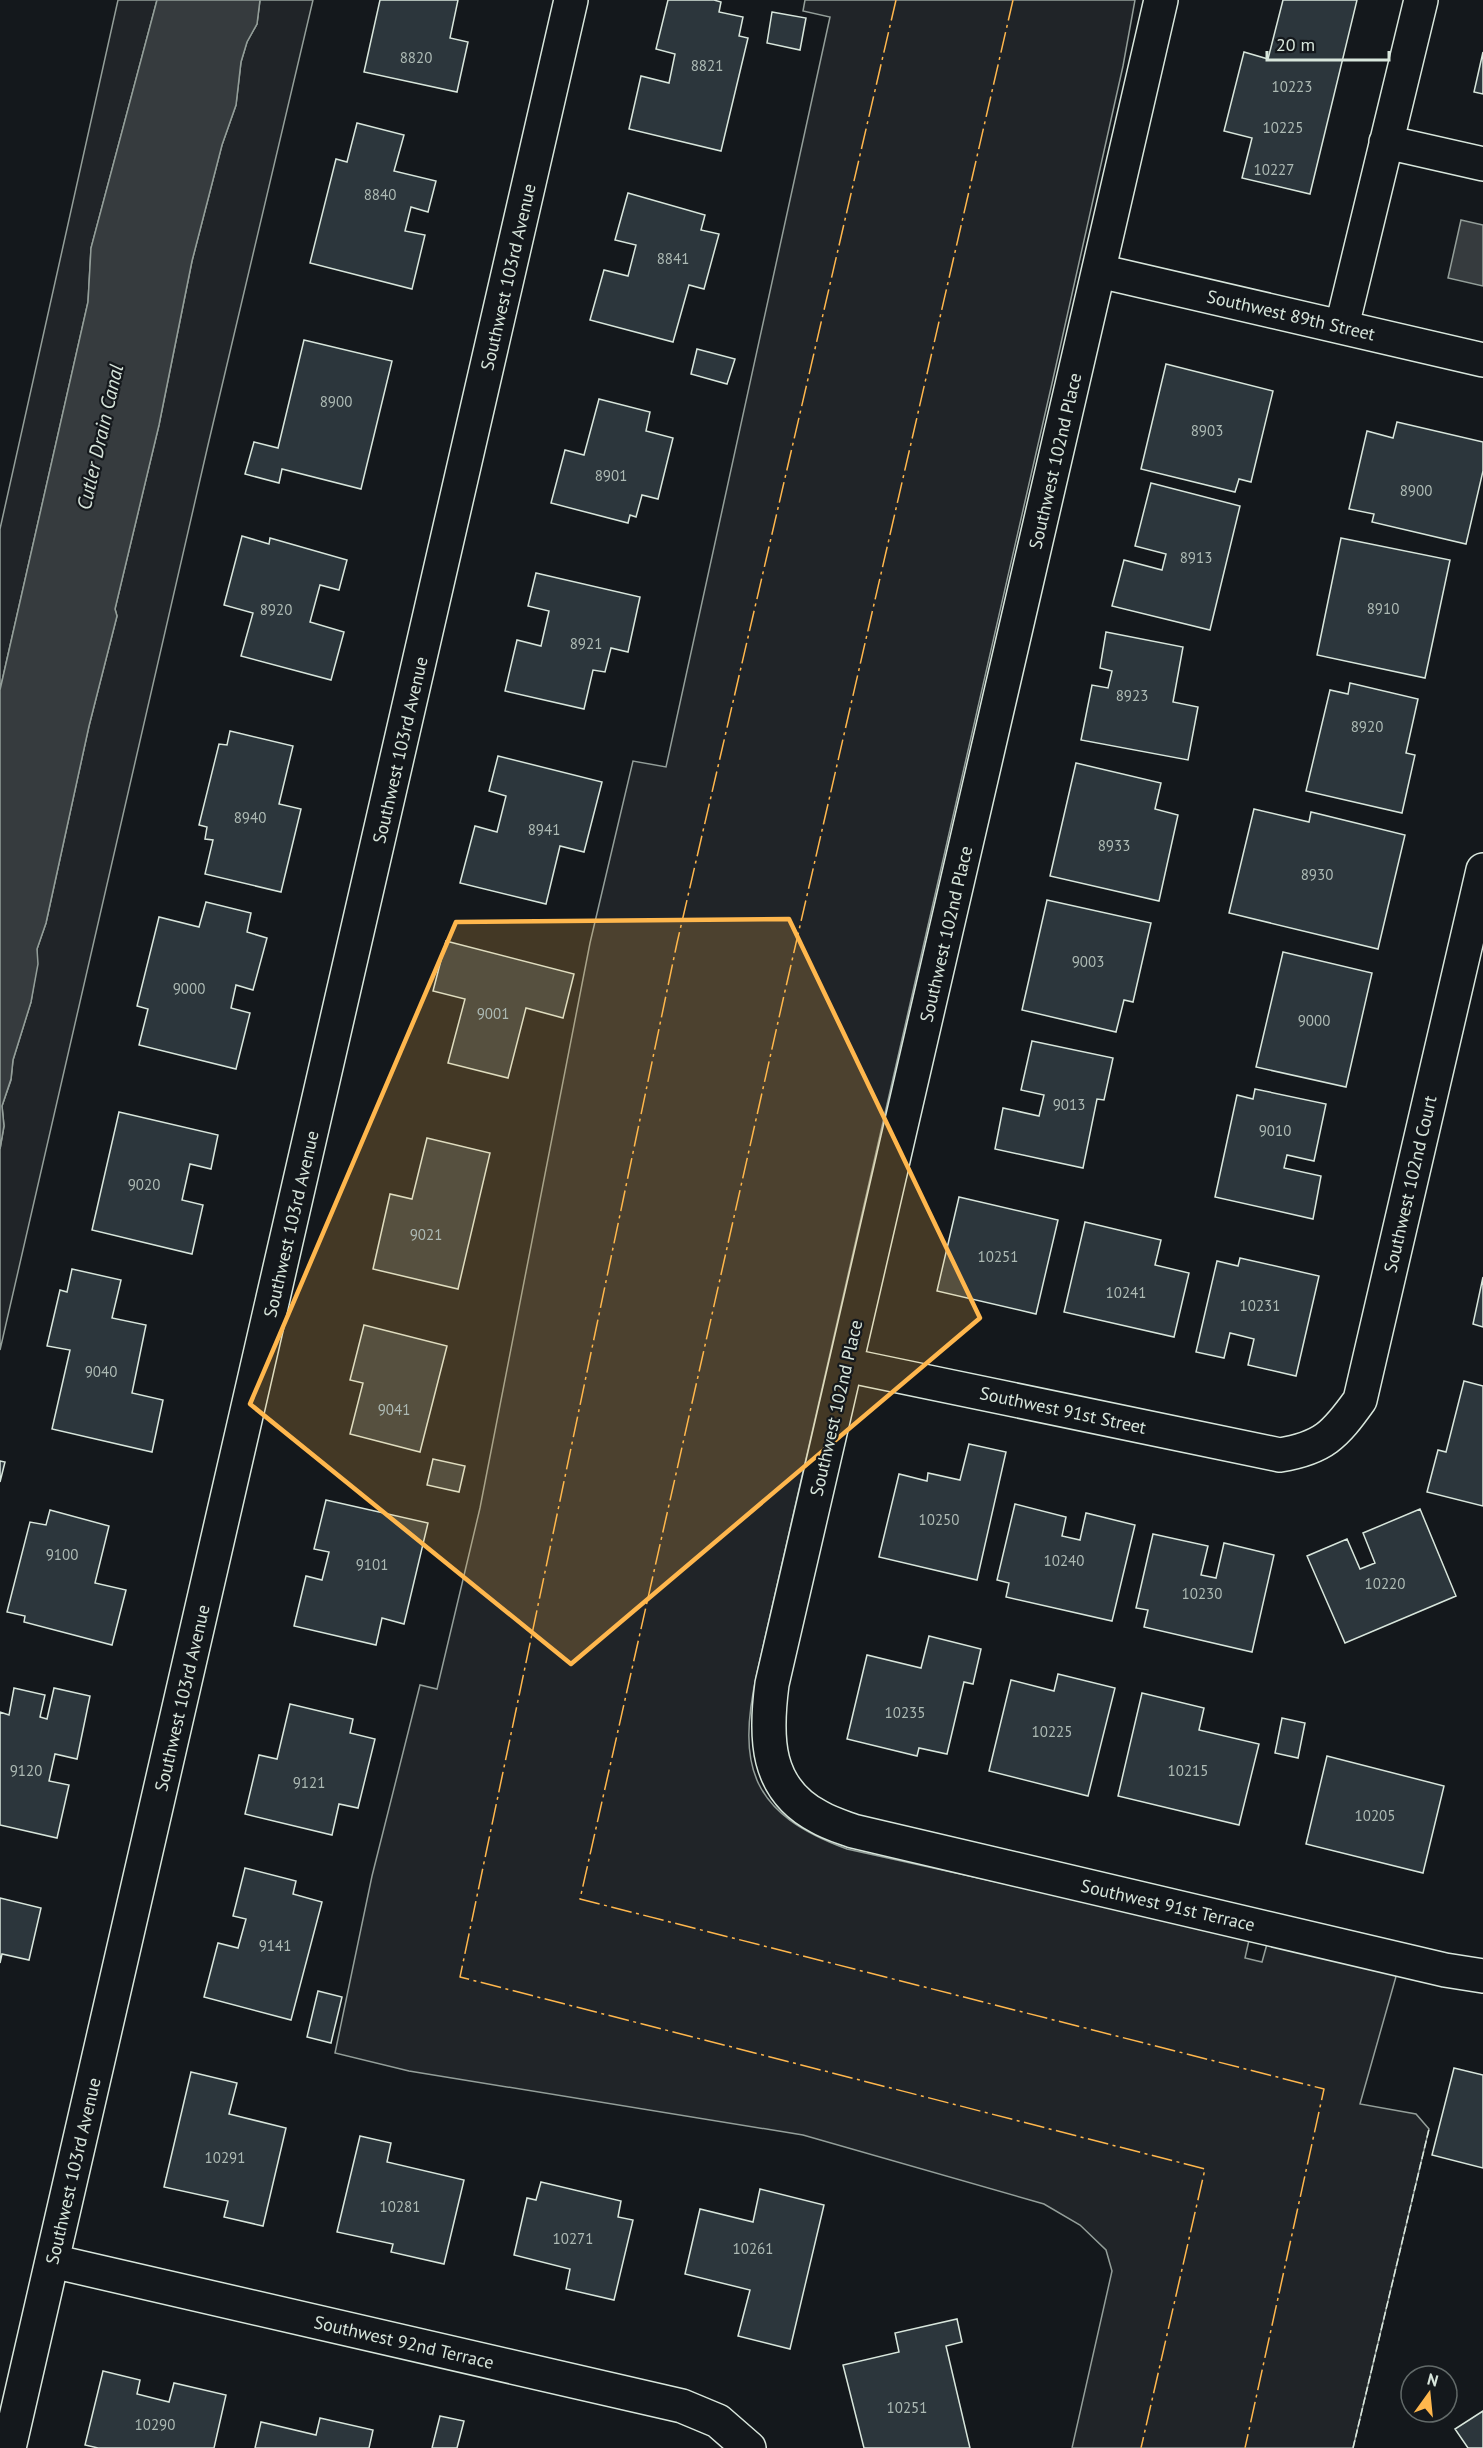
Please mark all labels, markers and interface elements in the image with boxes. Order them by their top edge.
scale bar [1267,24,1388,62]
text: 20 m [1276,33,1315,56]
house number: 8820 [400,48,432,67]
house number: 8821 [691,56,723,75]
house number: 10223 [1272,77,1312,96]
house number: 10225 [1263,118,1303,137]
house number: 10227 [1254,160,1294,179]
street label: Southwest 103rd Avenue [475,181,541,373]
house number: 8840 [364,185,396,204]
house number: 8841 [657,249,689,268]
street label: Southwest 89th Street [1205,284,1377,346]
water label: Cutler Drain Canal [71,361,129,512]
street label: Southwest 102nd Place [1024,371,1086,551]
house number: 8900 [320,392,352,411]
house number: 8903 [1191,421,1223,440]
house number: 8901 [595,466,627,485]
house number: 8900 [1400,481,1432,500]
house number: 8913 [1180,548,1212,567]
house number: 8910 [1367,599,1399,618]
house number: 8920 [260,600,292,619]
house number: 8921 [570,634,602,653]
street label: Southwest 103rd Avenue [367,654,433,846]
house number: 8923 [1116,686,1148,705]
house number: 8920 [1351,717,1383,736]
house number: 8940 [234,808,266,827]
house number: 8941 [528,820,560,839]
house number: 8933 [1098,836,1130,855]
street label: Southwest 102nd Place [915,844,977,1024]
house number: 8930 [1301,865,1333,884]
house number: 9003 [1072,952,1104,971]
house number: 9000 [173,979,205,998]
house number: 9001 [477,1004,509,1023]
house number: 9000 [1298,1011,1330,1030]
street label: Southwest 102nd Court [1378,1093,1442,1275]
house number: 9013 [1053,1095,1085,1114]
house number: 9010 [1259,1121,1291,1140]
street label: Southwest 103rd Avenue [258,1128,324,1320]
house number: 9020 [128,1175,160,1194]
house number: 9021 [410,1225,442,1244]
house number: 10251 [978,1247,1018,1266]
house number: 10241 [1106,1283,1146,1302]
house number: 10231 [1240,1296,1280,1315]
street label: Southwest 102nd Place [805,1318,867,1498]
house number: 9040 [85,1362,117,1381]
street label: Southwest 91st Street [978,1381,1148,1439]
house number: 9041 [378,1400,410,1419]
house number: 10250 [919,1510,959,1529]
house number: 9100 [46,1545,78,1564]
house number: 10240 [1044,1551,1084,1570]
house number: 9101 [356,1555,388,1574]
house number: 10220 [1365,1574,1405,1593]
house number: 10230 [1182,1584,1222,1603]
street label: Southwest 103rd Avenue [149,1602,215,1794]
house number: 10235 [885,1703,925,1722]
house number: 10225 [1032,1722,1072,1741]
house number: 9120 [10,1761,42,1780]
house number: 10215 [1168,1761,1208,1780]
house number: 9121 [293,1773,325,1792]
house number: 10205 [1355,1806,1395,1825]
street label: Southwest 91st Terrace [1079,1874,1257,1936]
house number: 9141 [259,1936,291,1955]
street label: Southwest 103rd Avenue [40,2075,106,2267]
house number: 10291 [205,2148,245,2167]
house number: 10281 [380,2197,420,2216]
house number: 10271 [553,2229,593,2248]
house number: 10261 [733,2239,773,2258]
street label: Southwest 92nd Terrace [312,2310,496,2374]
north arrow [1399,2364,1459,2424]
text: N [1425,2368,1441,2391]
house number: 10251 [887,2398,927,2417]
house number: 10290 [135,2415,175,2434]

